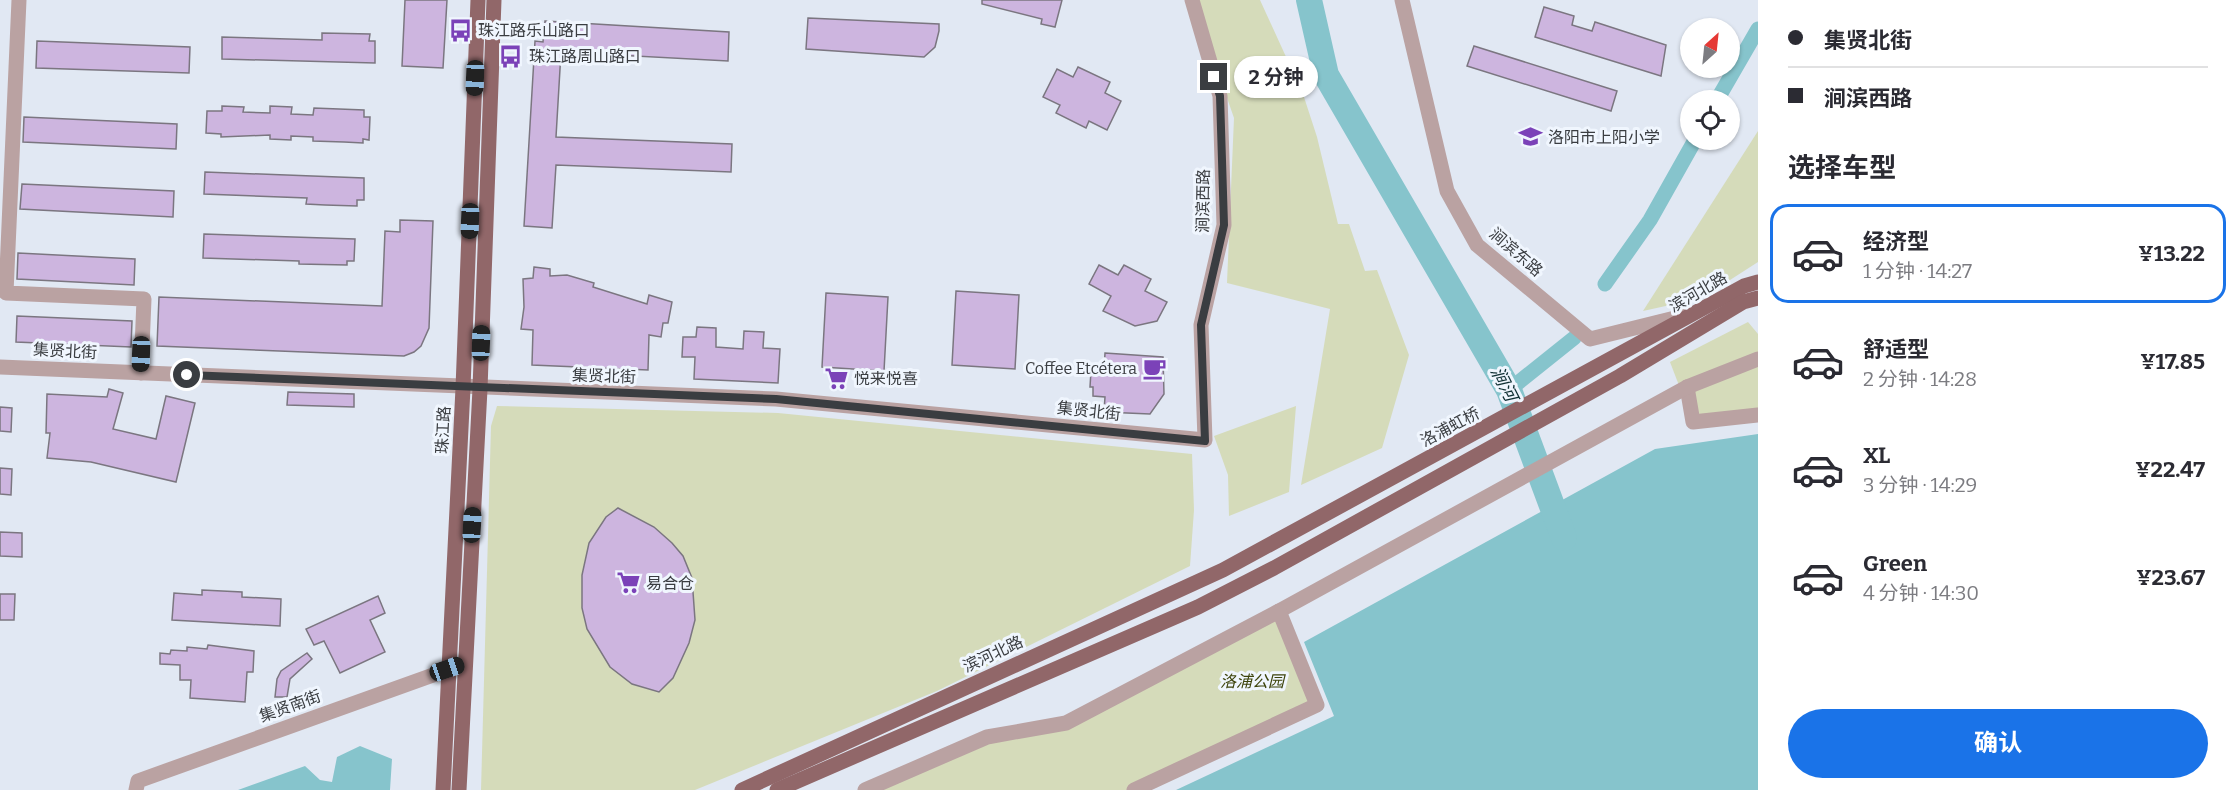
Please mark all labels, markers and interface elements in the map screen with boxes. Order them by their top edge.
bus stop icon: 珠江路乐山路口 [447,17,473,43]
north arrow [1680,18,1740,78]
map controls [1680,18,1740,150]
place label: 珠江路乐山路口 [478,21,590,40]
text: 集贤北街 [1824,27,1912,54]
bus stop icon: 珠江路周山路口 [498,43,524,69]
place label: 珠江路周山路口 [529,47,641,66]
callout: 2 分钟 [1235,56,1319,98]
car [465,60,485,96]
route end [1200,63,1227,90]
text: 2 分钟 [1249,65,1303,89]
text: 涧滨西路 [1824,85,1912,112]
button: locate [1680,90,1740,150]
school or university icon: 洛阳市上阳小学 [1517,124,1543,150]
place label: 洛阳市上阳小学 [1548,128,1660,147]
text: 选择车型 [1788,152,1896,184]
street label: 涧滨西路 [1193,169,1213,233]
car [460,203,480,239]
street label: 涧滨东路 [1486,224,1546,280]
icon: car [1791,227,1845,281]
text: 经济型 [1863,228,1929,255]
text: ¥13.22 [2138,240,2205,267]
text: 1 分钟 · 14:27 [1863,259,1972,283]
street label: 滨河北路 [1666,268,1730,316]
car [471,325,491,361]
icon: car [1791,335,1845,389]
car [131,336,151,372]
text: 舒适型 [1863,336,1929,363]
street label: 集贤北街 [33,340,97,362]
text: ¥17.85 [2140,348,2205,375]
cafe icon: Coffee Etcétera [1142,355,1168,381]
place label: Coffee Etcétera [1025,359,1137,378]
route start [173,361,200,388]
water label: 涧河 [1486,363,1523,408]
street label: 集贤北街 [572,365,636,387]
supermarket icon: 悦来悦喜 [823,365,849,391]
text: 2 分钟 · 14:28 [1863,367,1977,391]
place label: 悦来悦喜 [854,369,918,388]
street label: 集贤北街 [1056,398,1122,424]
street label: 洛浦虹桥 [1417,404,1483,450]
street label: 珠江路 [432,406,454,454]
text: XL [1863,442,1890,469]
icon: car [1791,443,1845,497]
text: ¥22.47 [2135,456,2205,483]
text: 3 分钟 · 14:29 [1863,473,1977,497]
car [462,507,482,543]
text: Green [1863,550,1927,577]
icon: car [1791,551,1845,605]
text: ¥23.67 [2136,564,2205,591]
supermarket icon: 易合仓 [615,570,641,596]
place label: 易合仓 [646,574,694,593]
text: 4 分钟 · 14:30 [1863,581,1979,605]
street label: 滨河北路 [960,632,1026,676]
car [427,655,467,683]
park label: 洛浦公园 [1220,672,1286,691]
street label: 集贤南街 [257,686,323,726]
button: 确认 [1788,709,2208,778]

